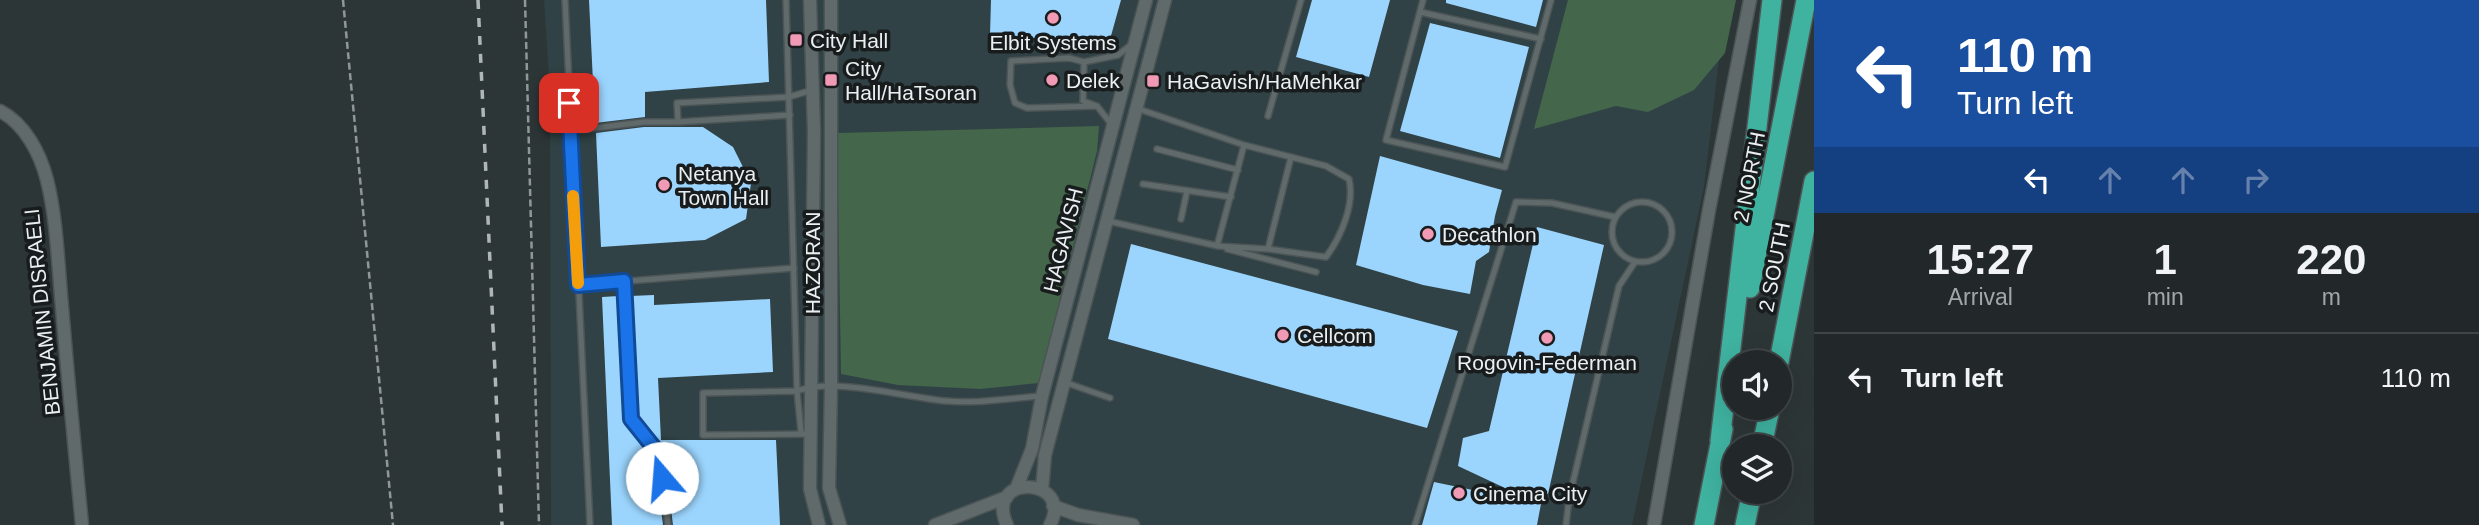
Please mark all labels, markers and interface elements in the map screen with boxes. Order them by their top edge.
marker: Elbit Systems [1045,10,1061,26]
icon: left [1842,28,1933,119]
text: 110 m [1957,28,2093,82]
place label: City Hall [810,29,888,52]
place label: Elbit Systems [989,31,1117,54]
marker: City Hall [788,32,804,48]
place label: City Hall/HaTsoran [845,57,977,104]
place label: Delek [1066,69,1120,92]
place label: HaGavish/HaMehkar [1167,70,1362,93]
marker: City Hall/HaTsoran [823,72,839,88]
marker: Delek [1044,72,1060,88]
pin [539,73,599,133]
marker: HaGavish/HaMehkar [1145,73,1161,89]
icon: arrive [550,84,588,122]
text: Turn left [1957,85,2073,121]
street label: 2 NORTH [1729,130,1769,224]
icon: left [2018,161,2056,199]
icon: ahead [2091,161,2129,199]
icon: ahead [2164,161,2202,199]
icon: right [2237,161,2275,199]
place label: Netanya Town Hall [678,162,769,209]
marker: Netanya Town Hall [656,177,672,193]
street label: HAGAVISH [1039,185,1087,295]
street label: BENJAMIN DISRAELI [20,208,64,416]
street label: HAZORAN [801,212,824,314]
street label: 2 SOUTH [1754,220,1794,314]
place label: Decathlon [1442,223,1537,246]
marker: Decathlon [1420,226,1436,242]
text: 15:27 [1927,236,2034,283]
text: 1 [2153,236,2177,283]
text: 220 [2296,236,2366,283]
text: Arrival [1948,284,2013,310]
text: min [2147,284,2184,310]
text: m [2322,284,2341,310]
place label: Cellcom [1297,324,1373,347]
marker: Cellcom [1275,327,1291,343]
marker: Rogovin-Federman [1539,330,1555,346]
map controls [1722,350,1792,504]
button: sound [1722,350,1792,420]
place label: Rogovin-Federman [1457,351,1637,374]
icon: left [1842,360,1880,398]
text: Turn left [1901,363,2003,393]
text: 110 m [2381,363,2451,393]
button: layers [1722,434,1792,504]
position arrow [625,441,699,515]
place label: Cinema City [1473,482,1588,505]
marker: Cinema City [1451,485,1467,501]

